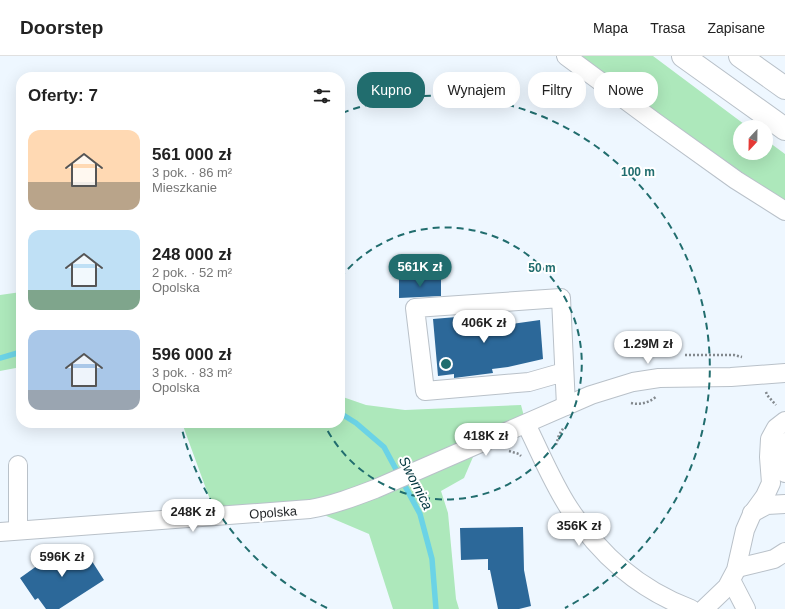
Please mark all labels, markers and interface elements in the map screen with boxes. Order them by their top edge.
text: Doorstep [20,17,103,38]
text: Mapa [593,20,628,36]
text: Trasa [650,20,685,36]
text: Zapisane [707,20,765,36]
chip: Kupno [357,72,425,108]
chip: Wynajem [433,72,520,108]
chip: Filtry [528,72,586,108]
chip: Nowe [594,72,658,108]
icon: filters [311,85,333,107]
text: Oferty: 7 [28,86,98,105]
north arrow [733,120,773,160]
map controls [733,120,773,160]
text: 561 000 zł [152,145,231,164]
icon: home [60,146,108,194]
text: 3 pok. · 86 m² [152,165,232,180]
text: 100 m [621,165,655,179]
text: Mieszkanie [152,180,217,195]
text: 248 000 zł [152,245,231,264]
icon: home [60,246,108,294]
pin: 561K zł [383,254,457,288]
text: 561K zł [398,259,442,274]
text: 50 m [528,261,556,275]
text: 2 pok. · 52 m² [152,265,232,280]
text: Opolska [152,280,200,295]
pin: 406K zł [447,310,521,344]
text: 406K zł [462,315,506,330]
pin: 1.29M zł [607,331,689,365]
text: 1.29M zł [623,336,673,351]
text: 596 000 zł [152,345,231,364]
icon: home [60,346,108,394]
centre of rings [439,357,453,371]
text: 3 pok. · 83 m² [152,365,232,380]
text: Opolska [152,380,200,395]
pin: 418K zł [449,423,523,457]
text: 418K zł [464,428,508,443]
water label: Swornica [396,454,436,512]
pin: 248K zł [156,499,230,533]
street label: Opolska [249,503,298,522]
text: 248K zł [171,504,215,519]
pin: 356K zł [542,513,616,547]
text: 356K zł [557,518,601,533]
pin: 596K zł [25,544,99,578]
text: 596K zł [40,549,84,564]

